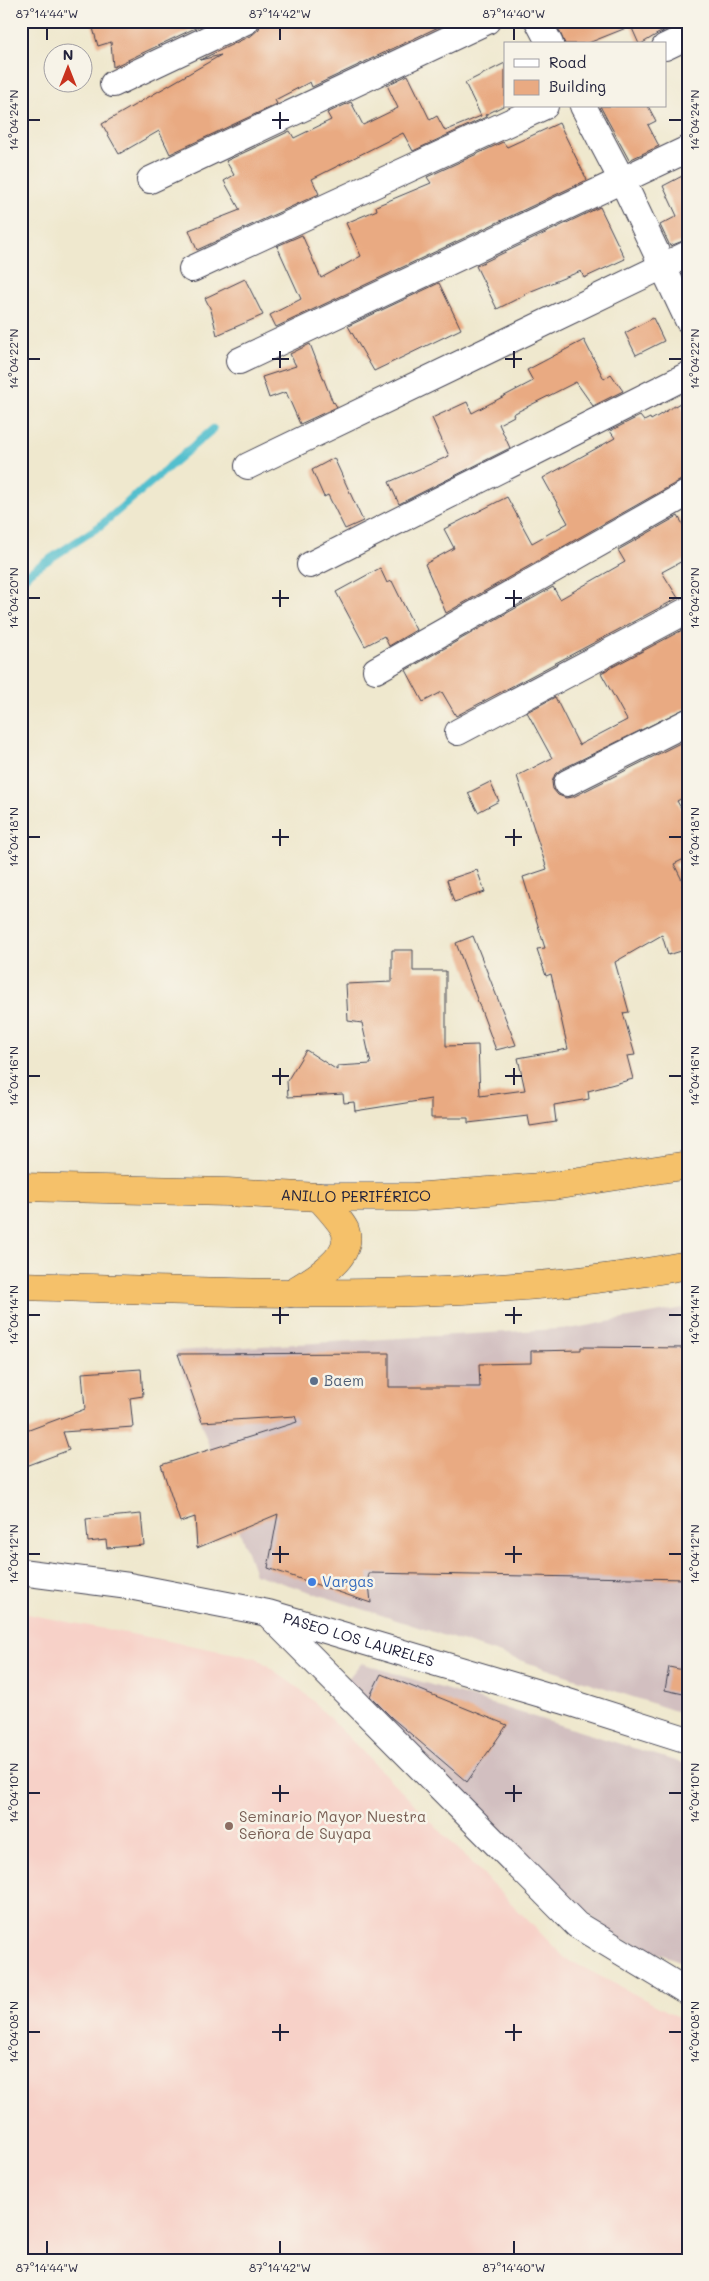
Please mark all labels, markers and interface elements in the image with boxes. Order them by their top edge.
text: 87°14'44"W [16,5,78,21]
text: 87°14'42"W [249,5,311,21]
text: 87°14'40"W [483,5,545,21]
north arrow [42,42,92,92]
legend [504,42,666,108]
text: N [63,45,73,64]
text: Road [549,52,586,72]
text: Building [549,76,606,96]
text: 14°04'24"N [5,90,21,150]
text: 14°04'24"N [686,90,702,150]
text: 14°04'22"N [5,329,21,389]
text: 14°04'22"N [686,329,702,389]
text: 14°04'20"N [5,567,21,629]
text: 14°04'20"N [686,567,702,629]
text: 14°04'18"N [5,807,21,867]
text: 14°04'18"N [686,807,702,867]
text: 14°04'16"N [5,1046,21,1106]
text: 14°04'16"N [686,1046,702,1106]
street label: ANILLO PERIFÉRICO [280,1184,432,1206]
text: 14°04'14"N [5,1285,21,1345]
text: 14°04'14"N [686,1285,702,1345]
place label: Baem [324,1370,364,1390]
marker: Baem [308,1375,320,1387]
text: 14°04'12"N [5,1524,21,1584]
text: 14°04'12"N [686,1524,702,1584]
place label: Vargas [322,1571,374,1591]
marker: Vargas [306,1576,318,1588]
street label: PASEO LOS LAURELES [281,1607,437,1671]
text: 14°04'10"N [5,1763,21,1823]
text: 14°04'10"N [686,1763,702,1823]
place label: Seminario Mayor Nuestra Señora de Suyapa [239,1806,426,1843]
marker: Seminario Mayor Nuestra Señora de Suyapa [223,1820,235,1832]
text: 14°04'08"N [5,2001,21,2063]
text: 14°04'08"N [686,2001,702,2063]
text: 87°14'44"W [16,2259,78,2275]
text: 87°14'42"W [249,2259,311,2275]
text: 87°14'40"W [483,2259,545,2275]

